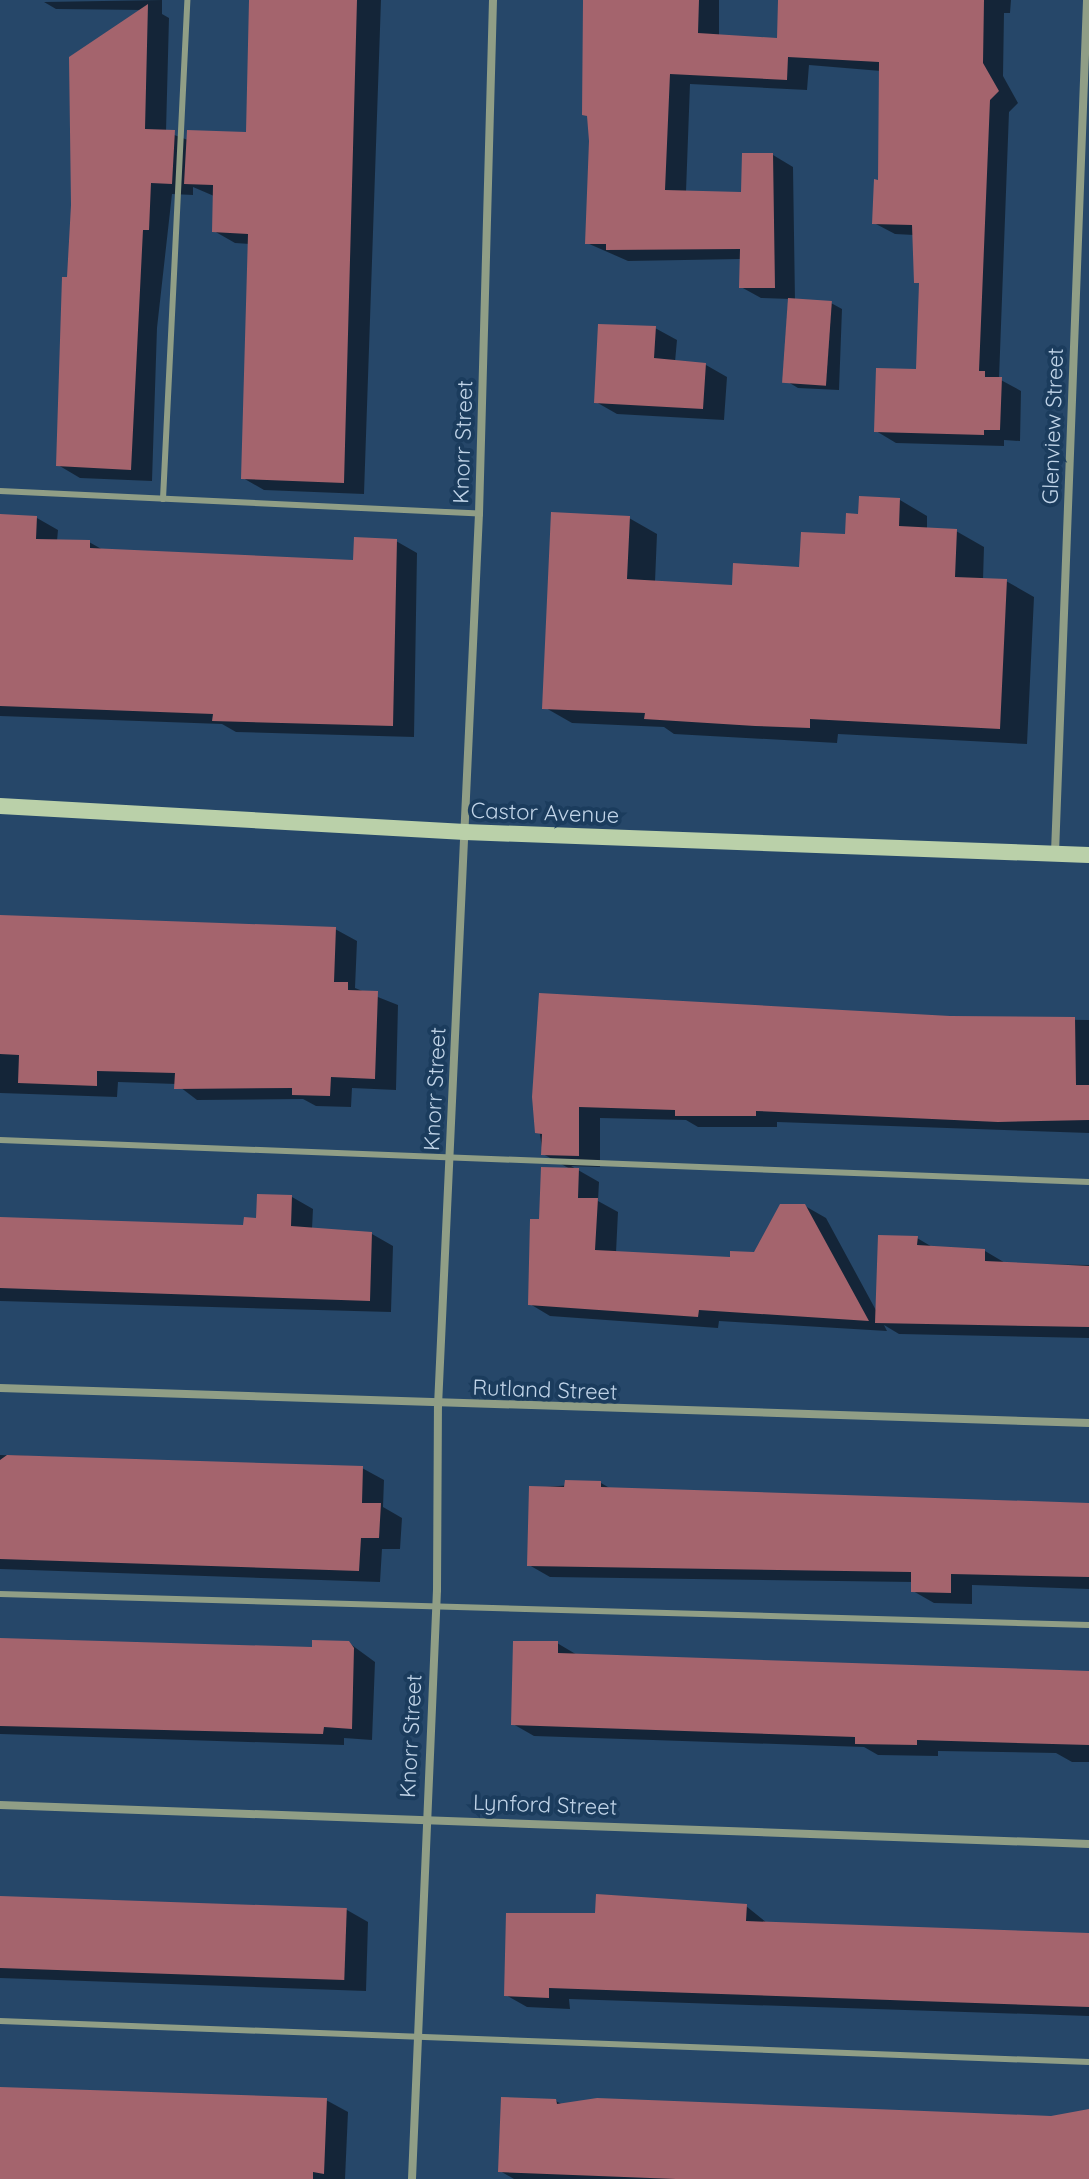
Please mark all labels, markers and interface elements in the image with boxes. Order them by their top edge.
street label: Glenview Street [1037,347,1069,505]
street label: Knorr Street [448,380,478,504]
street label: Castor Avenue [470,797,620,829]
street label: Knorr Street [419,1027,451,1151]
street label: Rutland Street [472,1374,618,1406]
street label: Knorr Street [395,1674,427,1798]
street label: Lynford Street [472,1789,618,1821]

